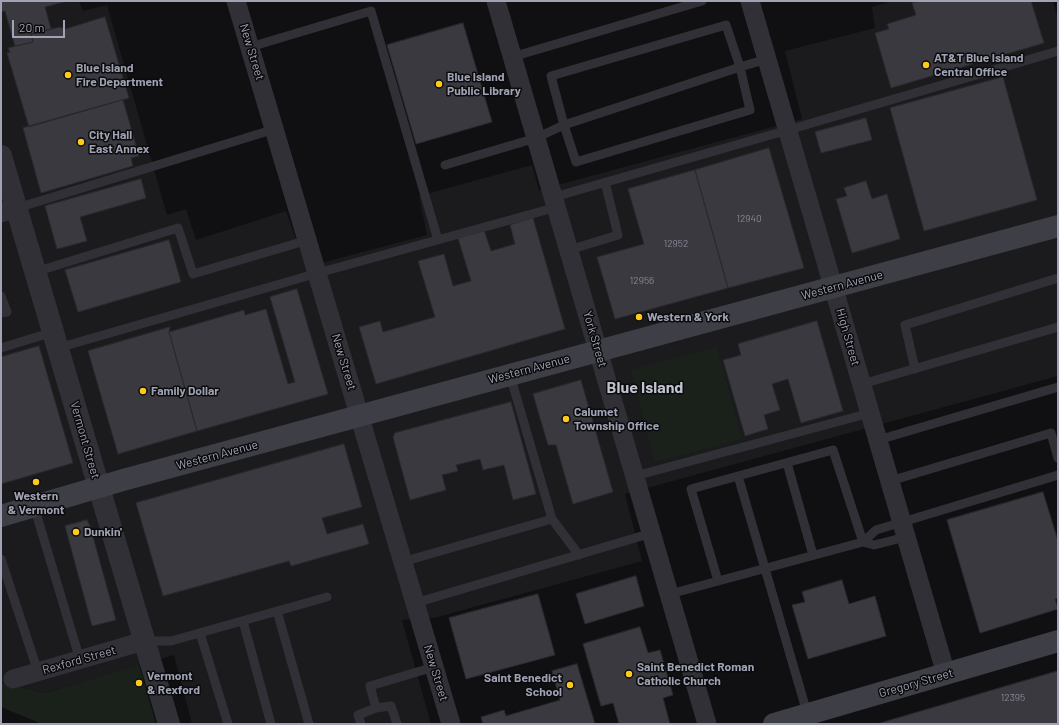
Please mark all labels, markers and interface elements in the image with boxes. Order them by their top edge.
scale bar [14,12,67,38]
text: 20 m [19,20,45,34]
street label: New Street [237,22,267,82]
place label: AT&T Blue Island Central Office [934,51,1024,79]
marker: AT&T Blue Island Central Office [921,60,931,70]
place label: Blue Island Fire Department [76,61,163,89]
marker: Blue Island Fire Department [63,70,73,80]
place label: Blue Island Public Library [447,70,521,98]
marker: Blue Island Public Library [434,79,444,89]
place label: City Hall East Annex [89,128,149,156]
marker: City Hall East Annex [76,137,86,147]
house number: 12940 [736,213,762,225]
house number: 12952 [664,238,688,250]
street label: Western Avenue [800,267,884,303]
house number: 12956 [630,275,654,287]
street label: High Street [833,307,863,367]
street label: York Street [580,309,610,369]
place label: Western & York [647,310,729,324]
marker: Western & York [634,312,644,322]
street label: New Street [329,332,359,392]
street label: Western Avenue [487,351,571,387]
district label: Blue Island [607,378,683,398]
place label: Family Dollar [151,384,219,398]
marker: Family Dollar [138,386,148,396]
street label: Vermont Street [67,400,103,480]
place label: Calumet Township Office [574,405,659,433]
marker: Calumet Township Office [561,414,571,424]
street label: Western Avenue [175,437,259,473]
marker: Western & Vermont [31,477,41,487]
place label: Western & Vermont [8,489,64,517]
place label: Dunkin' [84,525,122,539]
marker: Dunkin' [71,527,81,537]
street label: Rexford Street [41,643,117,677]
street label: New Street [421,643,451,703]
place label: Saint Benedict Roman Catholic Church [637,660,754,688]
street label: Gregory Street [877,666,955,700]
place label: Vermont & Rexford [147,669,200,697]
marker: Saint Benedict Roman Catholic Church [624,669,634,679]
place label: Saint Benedict School [484,671,562,699]
marker: Vermont & Rexford [134,678,144,688]
marker: Saint Benedict School [565,680,575,690]
house number: 12395 [1001,692,1025,704]

